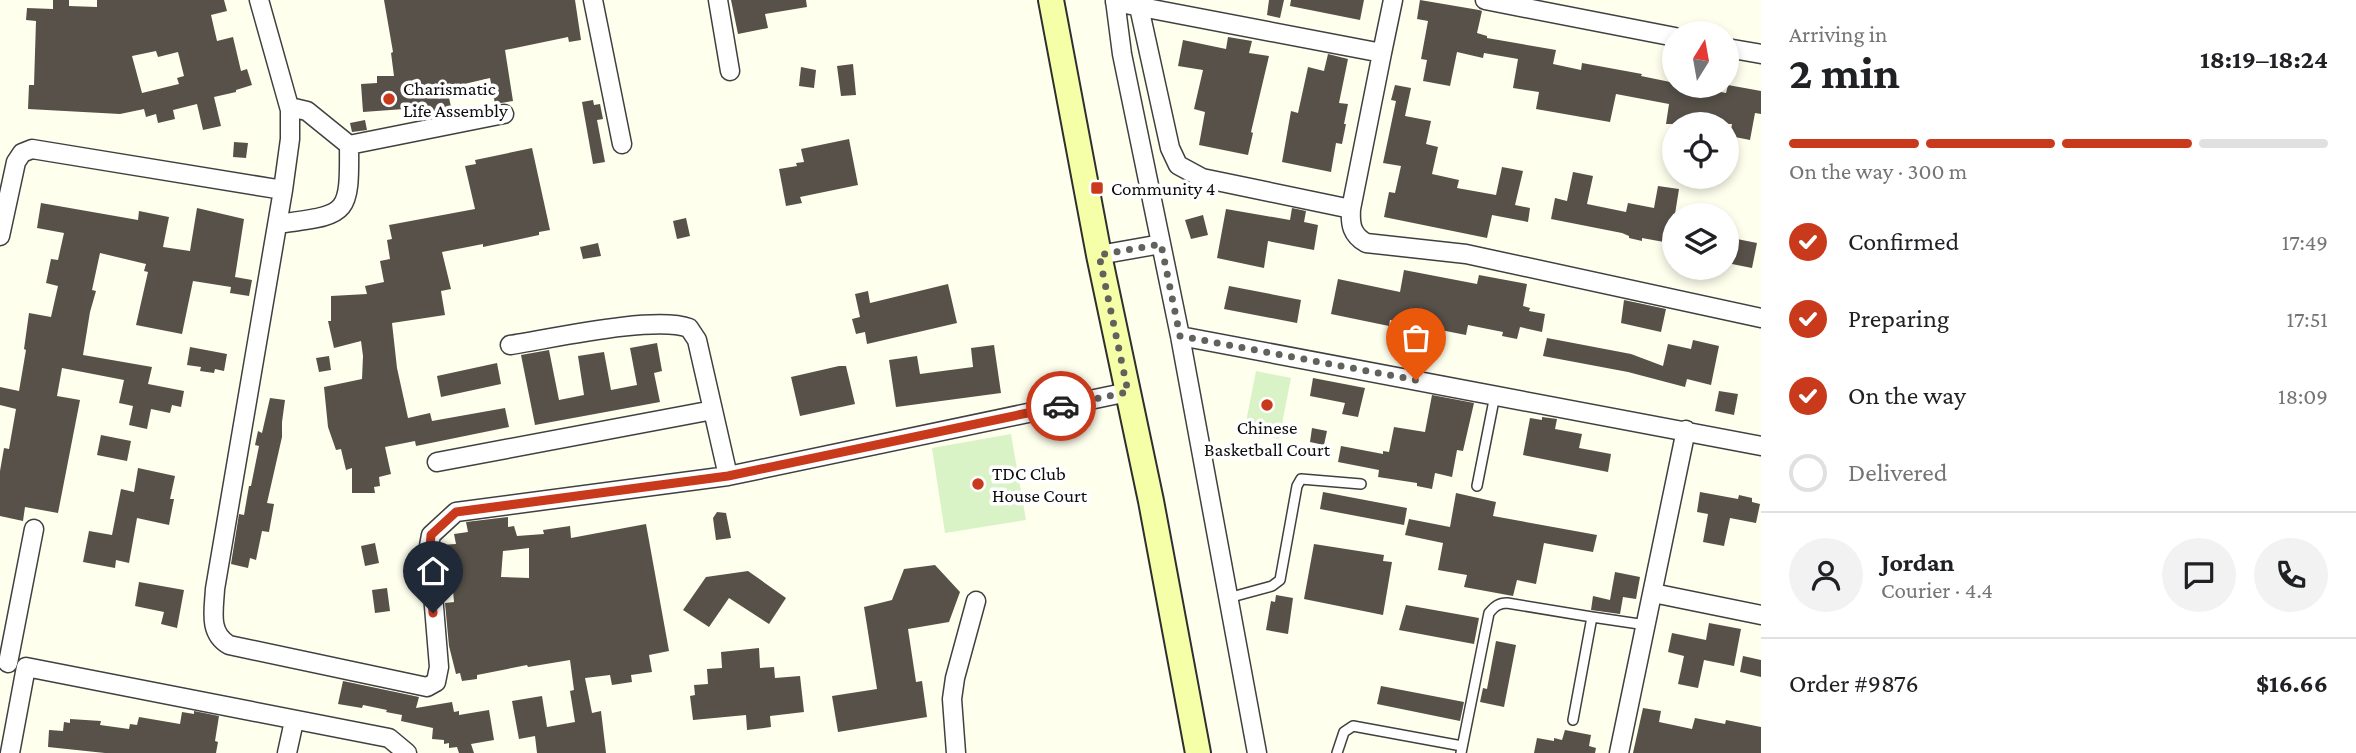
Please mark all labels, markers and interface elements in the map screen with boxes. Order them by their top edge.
north arrow [1662,21,1740,98]
map controls [1662,21,1739,280]
text: Arriving in [1789,21,1887,47]
text: 18:19–18:24 [2200,45,2328,74]
text: 2 min [1789,47,1900,98]
place label: Charismatic Life Assembly [403,78,508,121]
marker: Charismatic Life Assembly [381,91,397,107]
button: locate [1662,112,1739,189]
text: On the way · 300 m [1789,158,1967,184]
place label: Community 4 [1111,178,1216,199]
marker: Community 4 [1089,180,1105,196]
button: layers [1662,203,1739,280]
icon: check [1789,223,1827,261]
text: Confirmed [1848,227,1959,256]
text: 17:49 [2282,229,2328,255]
icon: check [1789,300,1827,338]
text: Preparing [1848,304,1949,333]
text: 17:51 [2286,306,2328,332]
pin [1386,308,1446,380]
icon: bag [1397,319,1435,357]
courier [1026,371,1096,441]
icon: check [1789,377,1827,415]
text: On the way [1848,381,1966,410]
text: 18:09 [2278,383,2328,409]
icon: car [1042,387,1080,425]
marker: Chinese Basketball Court [1259,397,1275,413]
place label: Chinese Basketball Court [1204,417,1331,460]
text: Delivered [1848,458,1947,487]
place label: TDC Club House Court [992,463,1088,506]
marker: TDC Club House Court [970,476,986,492]
button: person [1789,538,1863,612]
button: chat [2162,538,2236,612]
button: phone [2254,538,2328,612]
pin [403,541,463,613]
text: Jordan [1881,548,1955,577]
icon: home [414,552,452,590]
text: Courier · 4.4 [1881,577,1993,603]
text: Order #9876 [1789,669,1919,698]
text: $16.66 [2256,669,2328,698]

